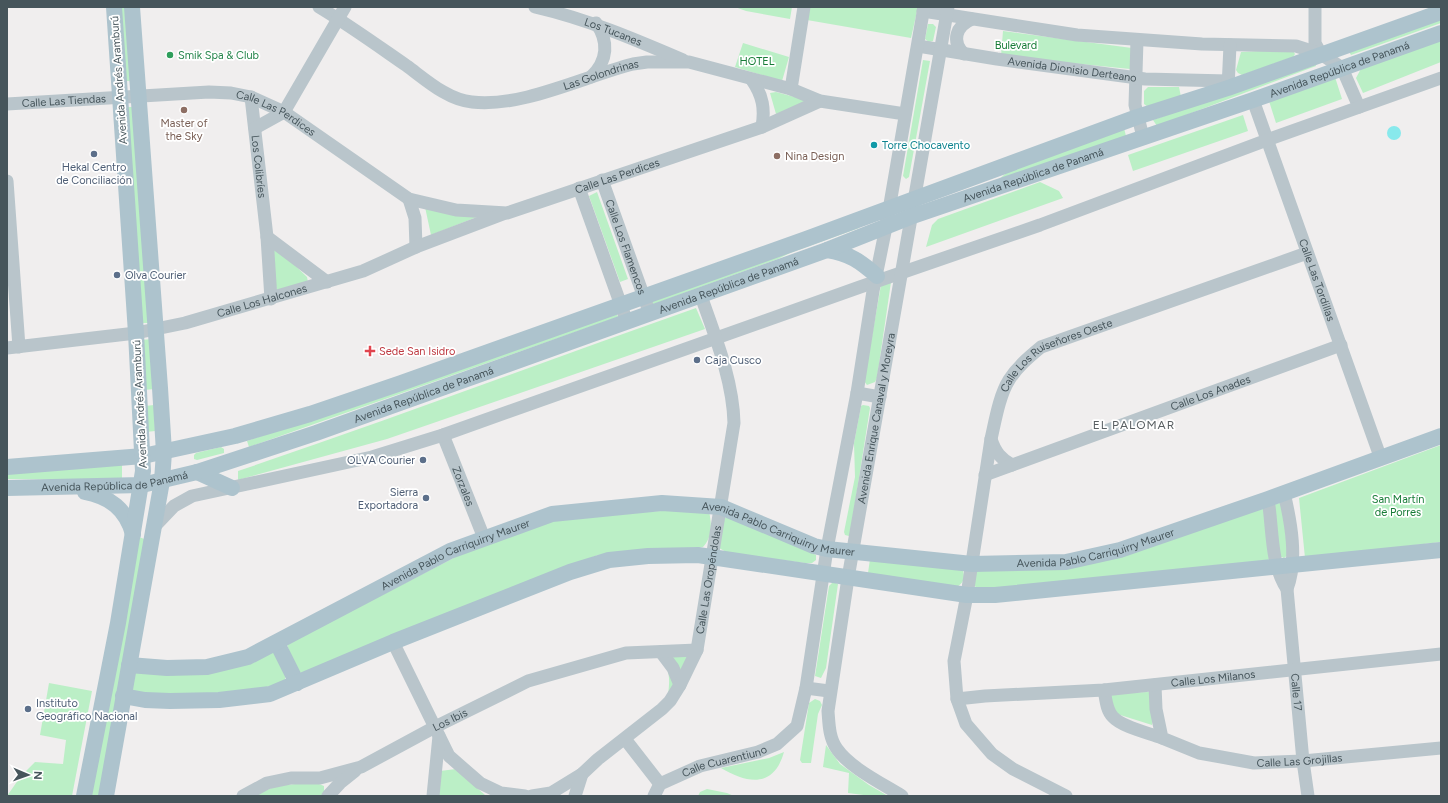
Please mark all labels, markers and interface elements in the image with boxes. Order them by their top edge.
street label: Avenida Andrés Aramburú [108,15,130,145]
street label: Los Tucanes [583,15,644,48]
street label: Avenida República de Panamá [1268,38,1411,100]
park label: Bulevard [995,39,1037,52]
place label: Smik Spa & Club [178,49,259,62]
marker: Smik Spa & Club [165,50,175,60]
street label: Avenida Dionisio Derteano [1007,54,1138,84]
park label: HOTEL [740,55,775,68]
street label: Las Golondrinas [562,57,639,93]
street label: Calle Las Perdices [235,88,318,139]
street label: Calle Las Tiendas [21,92,106,110]
marker: Master of the Sky [179,105,189,115]
place label: Master of the Sky [160,117,208,143]
street label: Los Colibríes [249,134,269,199]
place label: Torre Chocavento [882,139,970,152]
marker: Torre Chocavento [869,140,879,150]
street label: Avenida República de Panamá [961,145,1105,205]
marker: Hekal Centro de Conciliación [89,149,99,159]
place label: Nina Design [785,150,844,163]
marker: Nina Design [772,151,782,161]
street label: Calle Las Perdices [573,156,661,196]
place label: Hekal Centro de Conciliación [56,161,132,187]
street label: Calle Los Flamencos [603,197,649,296]
street label: Calle Las Tordillas [1296,237,1338,323]
street label: Avenida República de Panamá [657,254,800,316]
place label: Olva Courier [125,269,187,282]
marker: Olva Courier [112,270,122,280]
street label: Calle Los Halcones [215,281,308,320]
street label: Calle Los Ruiseñores Oeste [997,316,1114,394]
street label: Avenida Enrique Canaval y Moreyra [855,332,897,505]
street label: Avenida Andrés Aramburú [130,339,150,469]
marker: Sede San Isidro [364,345,376,357]
place label: Sede San Isidro [379,345,455,358]
place label: Caja Cusco [705,354,761,367]
marker: Caja Cusco [692,355,702,365]
street label: Avenida República de Panamá [352,363,495,425]
street label: Calle Los Anades [1169,372,1252,413]
district label: EL PALOMAR [1093,418,1175,432]
place label: OLVA Courier [347,454,415,467]
marker: OLVA Courier [418,455,428,465]
street label: Zorzales [450,464,477,508]
street label: Avenida República de Panamá [41,468,189,494]
place label: Sierra Exportadora [358,486,418,512]
marker: Sierra Exportadora [421,493,431,503]
park label: San Martín de Porres [1372,493,1424,519]
street label: Avenida Pablo Carriquirry Maurer [701,499,856,558]
street label: Avenida Pablo Carriquirry Maurer [379,516,532,593]
street label: Calle Las Oropéndolas [693,525,724,635]
street label: Avenida Pablo Carriquirry Maurer [1017,525,1176,570]
street label: Calle Los Milanos [1170,667,1256,689]
street label: Calle 17 [1288,673,1305,712]
place label: Instituto Geográfico Nacional [36,697,137,723]
marker: Instituto Geográfico Nacional [23,704,33,714]
street label: Los Ibis [430,706,469,734]
street label: Calle Cuarentiuno [680,742,769,780]
street label: Calle Las Grojillas [1256,751,1343,769]
north arrow [8,755,48,795]
text: N [31,771,44,780]

